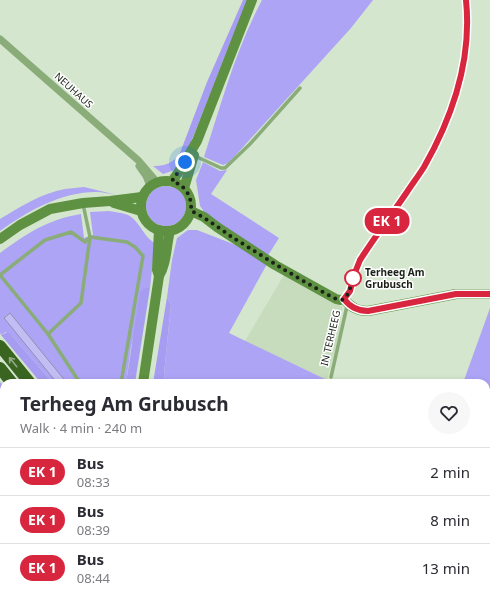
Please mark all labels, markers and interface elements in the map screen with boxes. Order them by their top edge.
street label: NEUHAUS [52,69,97,111]
your location [175,152,195,172]
line badge: EK 1 [359,208,415,234]
text: EK 1 [373,211,401,230]
place label: Terheeg Am Grubusch [365,265,425,291]
marker: Terheeg Am Grubusch [344,269,362,287]
street label: IN TERHEEG [317,309,343,367]
one-way arrow [9,357,18,368]
text: Terheeg Am Grubusch [20,391,229,417]
button: heart [428,392,470,434]
text: Walk · 4 min · 240 m [20,419,142,437]
text: Bus [77,453,104,473]
text: EK 1 [28,462,57,481]
text: 2 min [430,462,470,482]
text: 08:33 [77,473,110,491]
text: Bus [77,501,104,521]
text: EK 1 [28,510,57,529]
text: 8 min [430,510,470,530]
text: 08:39 [77,521,110,539]
text: Bus [77,549,104,569]
text: EK 1 [28,558,57,577]
text: 13 min [422,558,470,578]
text: 08:44 [77,569,110,587]

